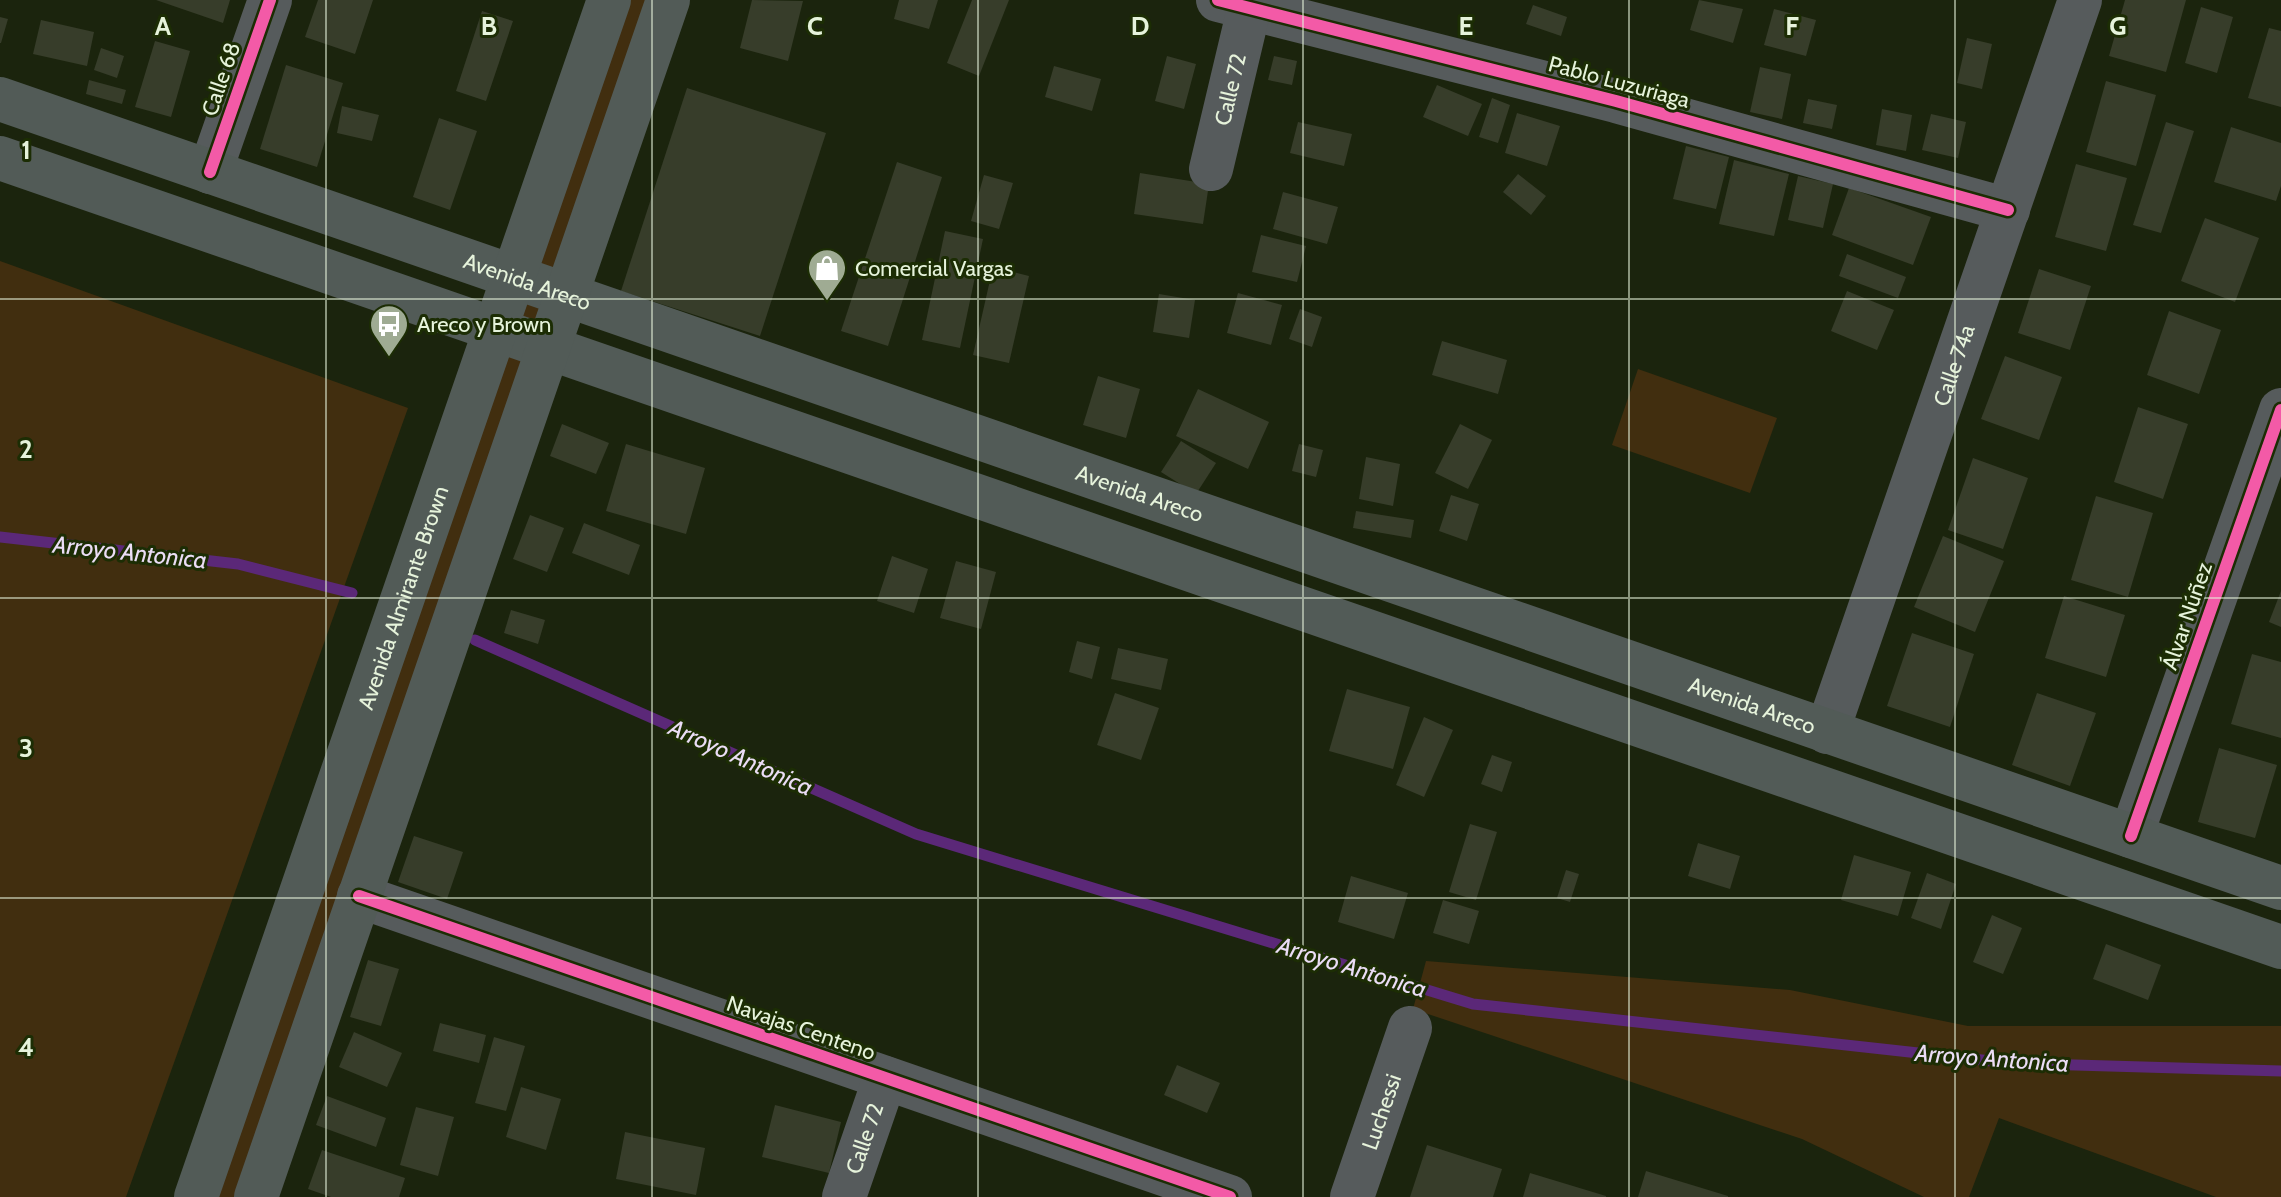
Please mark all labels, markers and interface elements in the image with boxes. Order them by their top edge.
text: A [155,10,172,42]
text: B [481,10,497,42]
text: C [807,10,823,42]
text: D [1131,10,1149,42]
text: E [1459,10,1473,42]
text: F [1785,10,1799,42]
text: G [2109,10,2127,42]
street label: Calle 68 [196,38,246,120]
street label: Calle 72 [1208,50,1252,128]
street label: Pablo Luzuriaga [1545,50,1693,114]
text: 1 [21,134,31,166]
street label: Avenida Areco [460,247,595,316]
shop icon: Comercial Vargas [806,247,848,302]
place label: Comercial Vargas [855,255,1013,282]
bus stop icon: Areco y Brown [368,303,410,358]
place label: Areco y Brown [417,311,551,338]
street label: Calle 74a [1927,321,1980,409]
text: 2 [19,433,33,465]
street label: Avenida Areco [1073,459,1207,528]
street label: Avenida Almirante Brown [352,482,454,713]
water label: Arroyo Antonica [51,529,208,574]
street label: Álvar Núñez [2156,559,2218,673]
street label: Avenida Areco [1685,671,1819,740]
water label: Arroyo Antonica [664,712,817,802]
text: 3 [19,732,33,764]
water label: Arroyo Antonica [1273,930,1430,1003]
street label: Navajas Centeno [723,990,879,1066]
text: 4 [18,1031,34,1063]
water label: Arroyo Antonica [1913,1038,2070,1078]
street label: Luchessi [1356,1070,1407,1153]
street label: Calle 72 [840,1099,889,1177]

